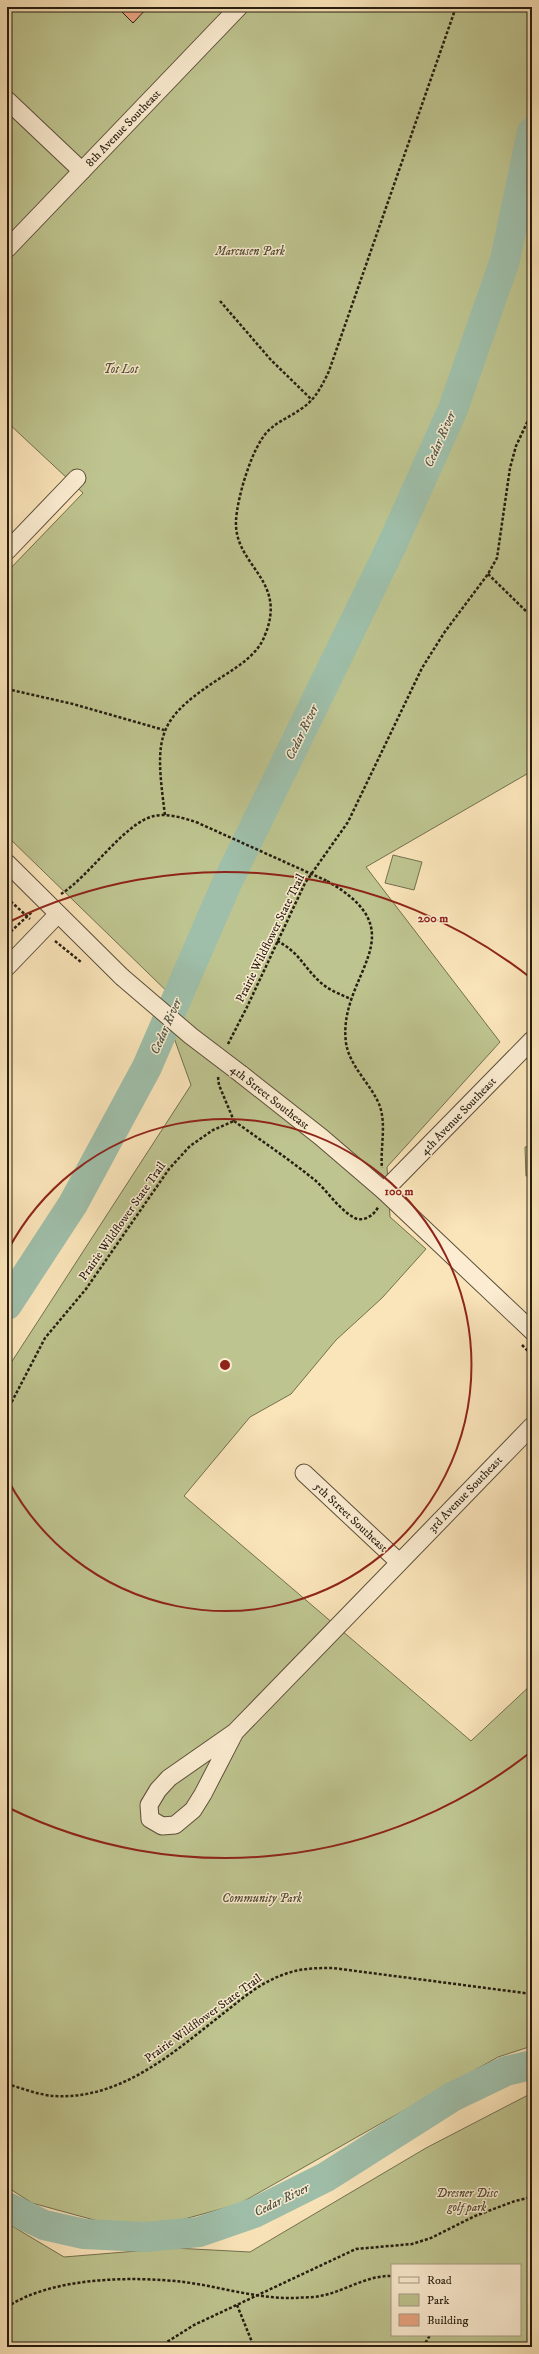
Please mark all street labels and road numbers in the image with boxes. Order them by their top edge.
street label: 8th Avenue Southeast [83,86,164,170]
street label: Prairie Wildflower State Trail [233,871,308,1005]
street label: 4th Street Southeast [227,1062,312,1133]
street label: 4th Avenue Southeast [417,1074,500,1159]
street label: Prairie Wildflower State Trail [76,1159,169,1284]
street label: 3rd Avenue Southeast [425,1453,506,1536]
street label: 5th Street Southeast [311,1479,391,1556]
street label: Prairie Wildflower State Trail [142,1971,265,2066]

